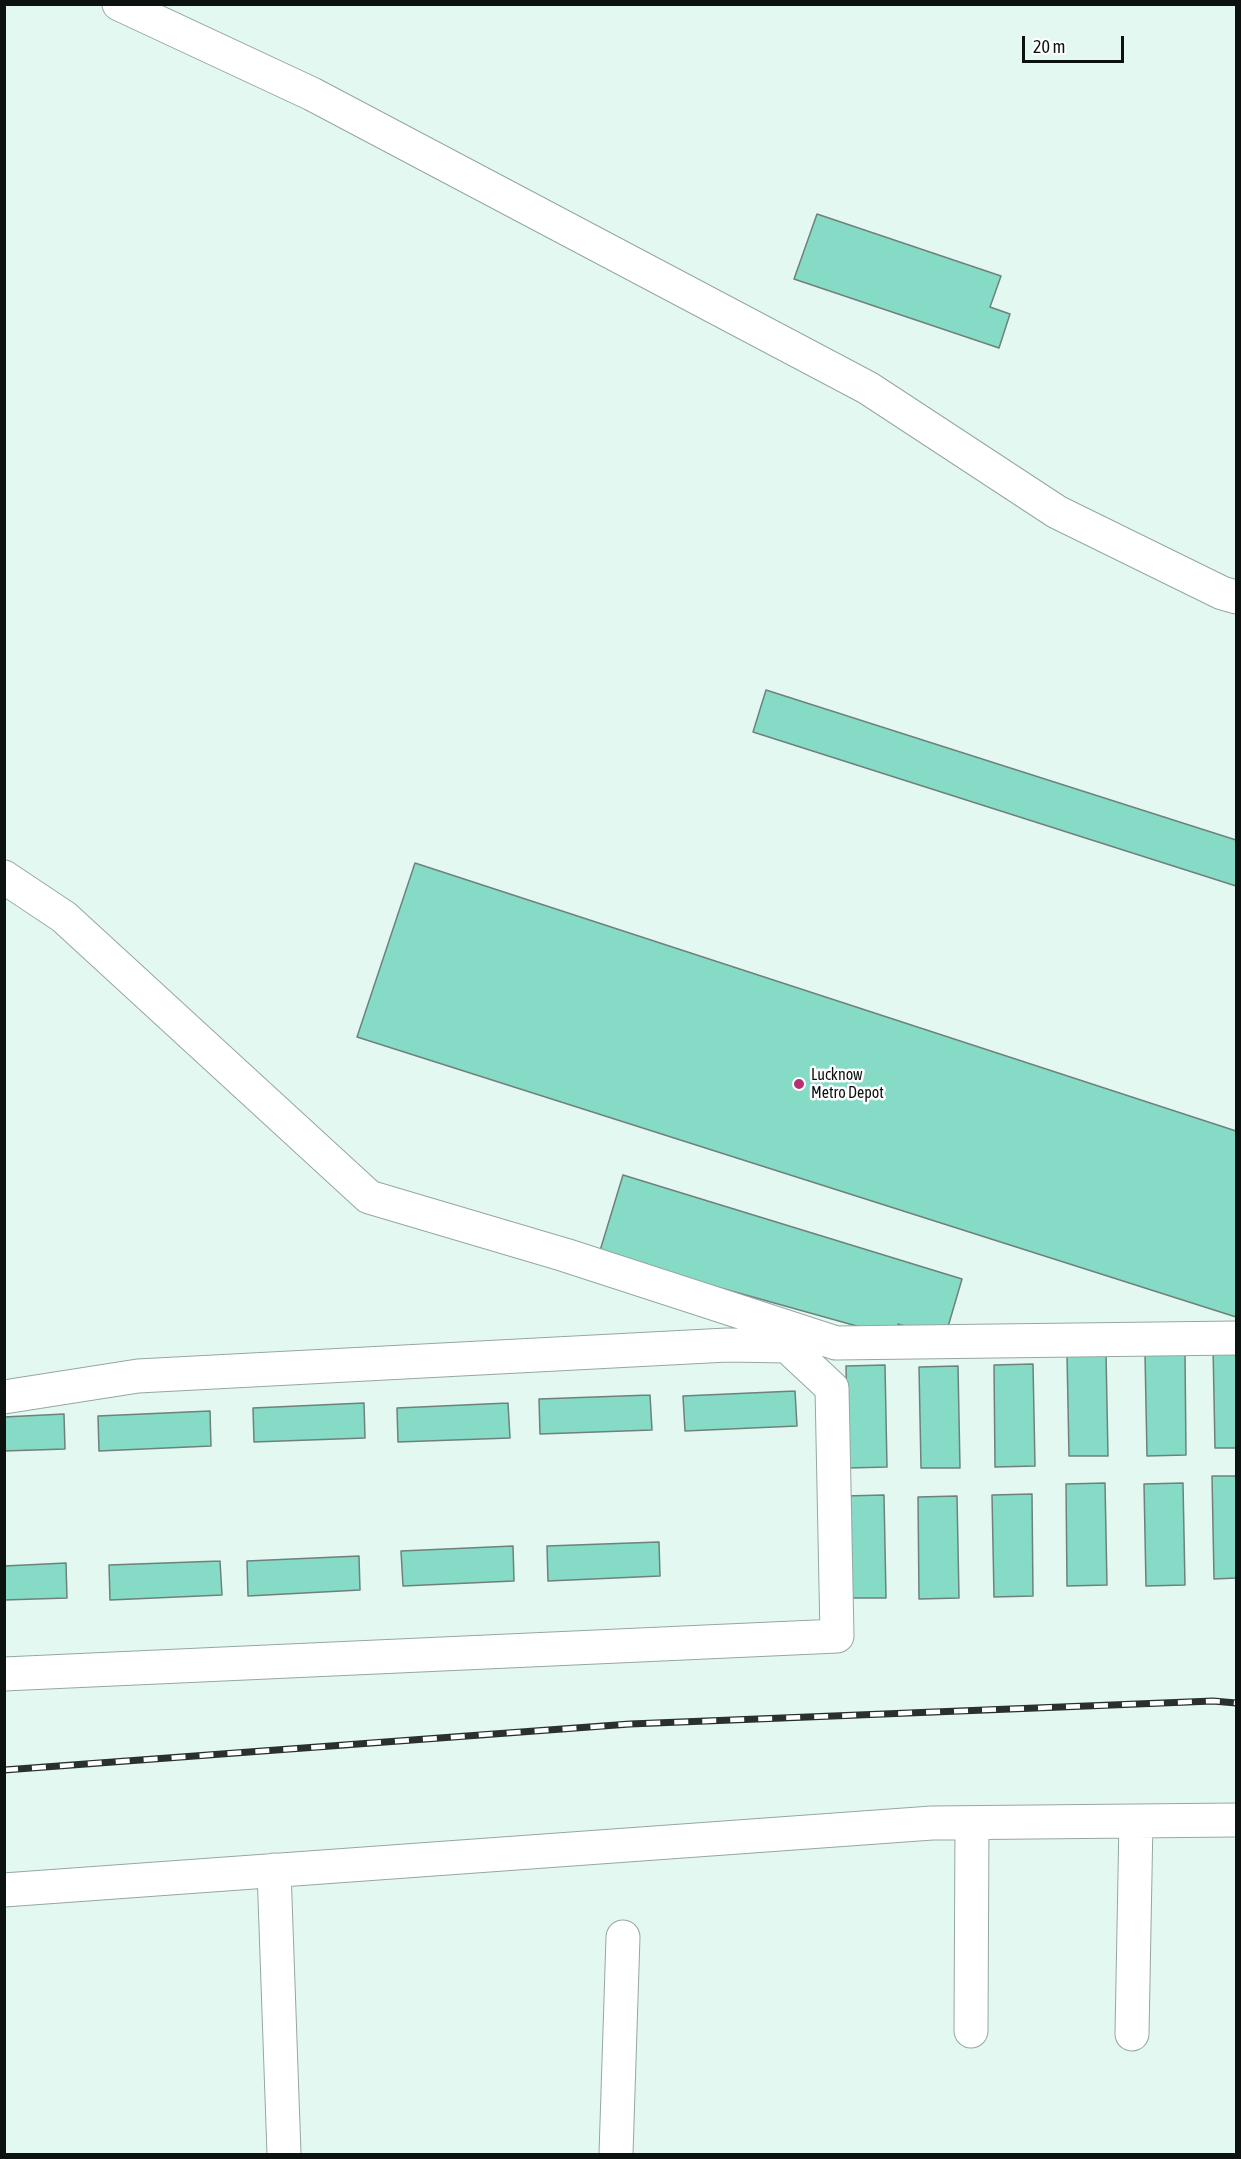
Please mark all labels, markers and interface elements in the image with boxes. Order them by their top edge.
scale bar [1025,24,1127,62]
text: 20 m [1033,36,1065,57]
place label: Lucknow Metro Depot [811,1065,884,1103]
marker: Lucknow Metro Depot [792,1077,806,1091]

